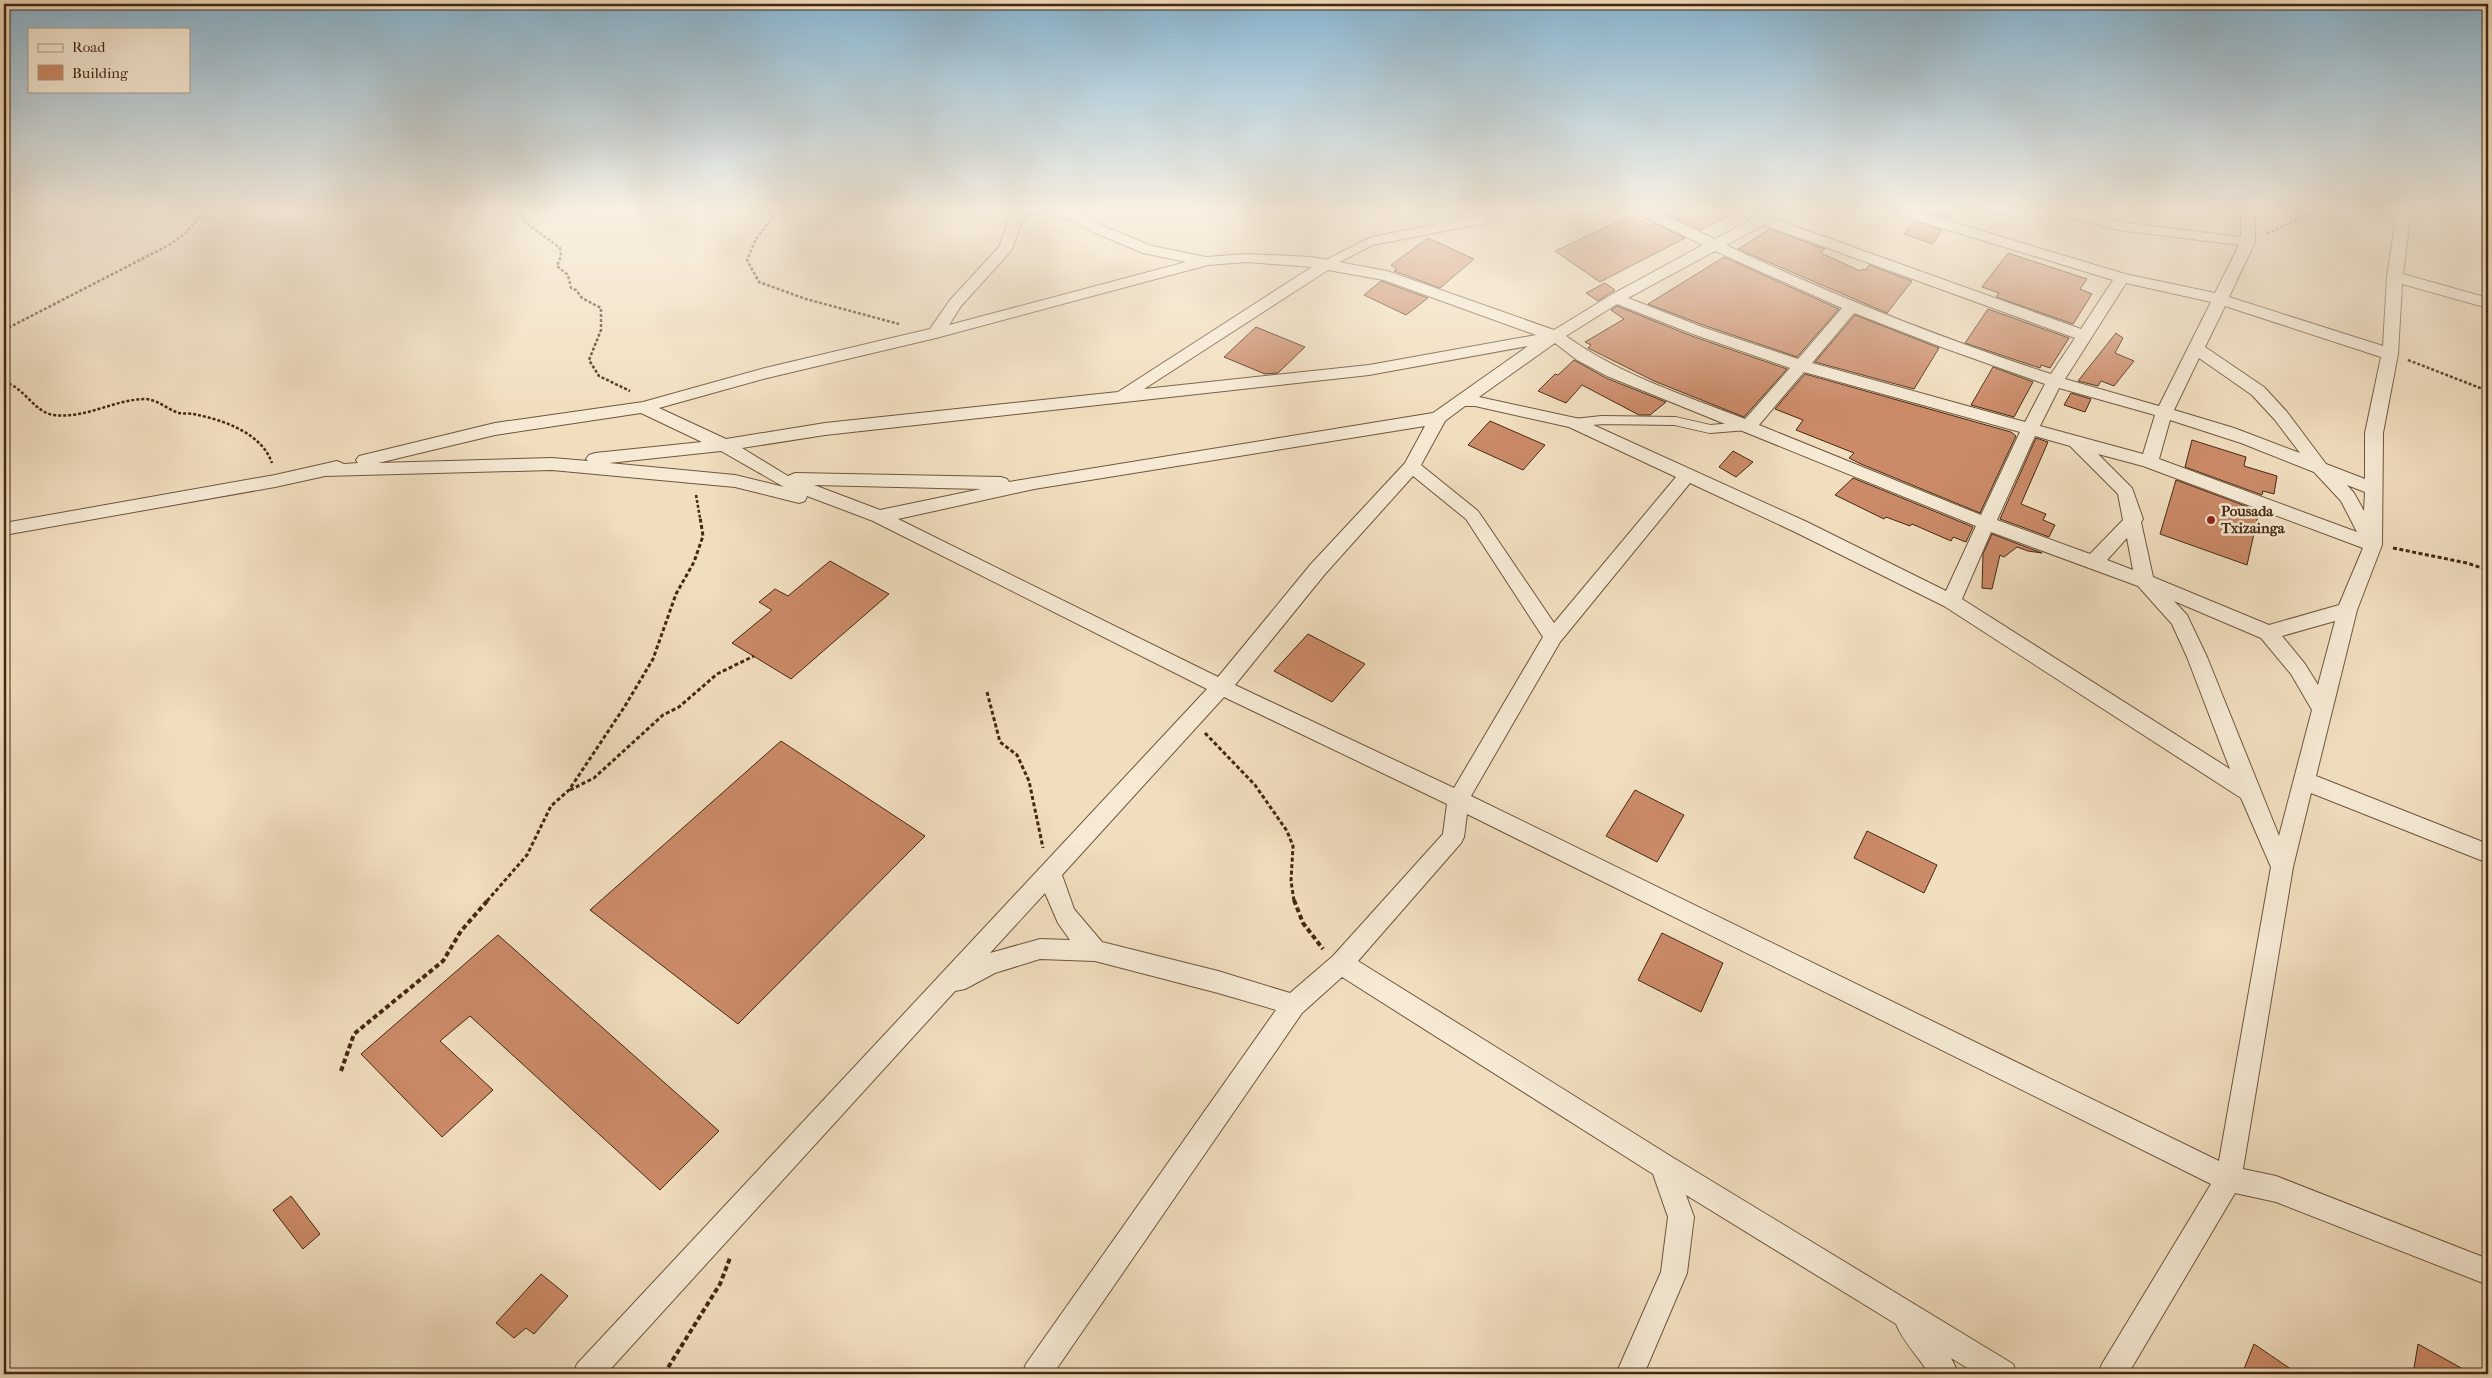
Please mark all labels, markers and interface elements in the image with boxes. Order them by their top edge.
legend [28,28,190,92]
text: Road [72,38,106,56]
text: Building [72,64,129,82]
place label: Pousada Txizainga [2220,502,2286,537]
marker: Pousada Txizainga [2205,514,2217,526]

